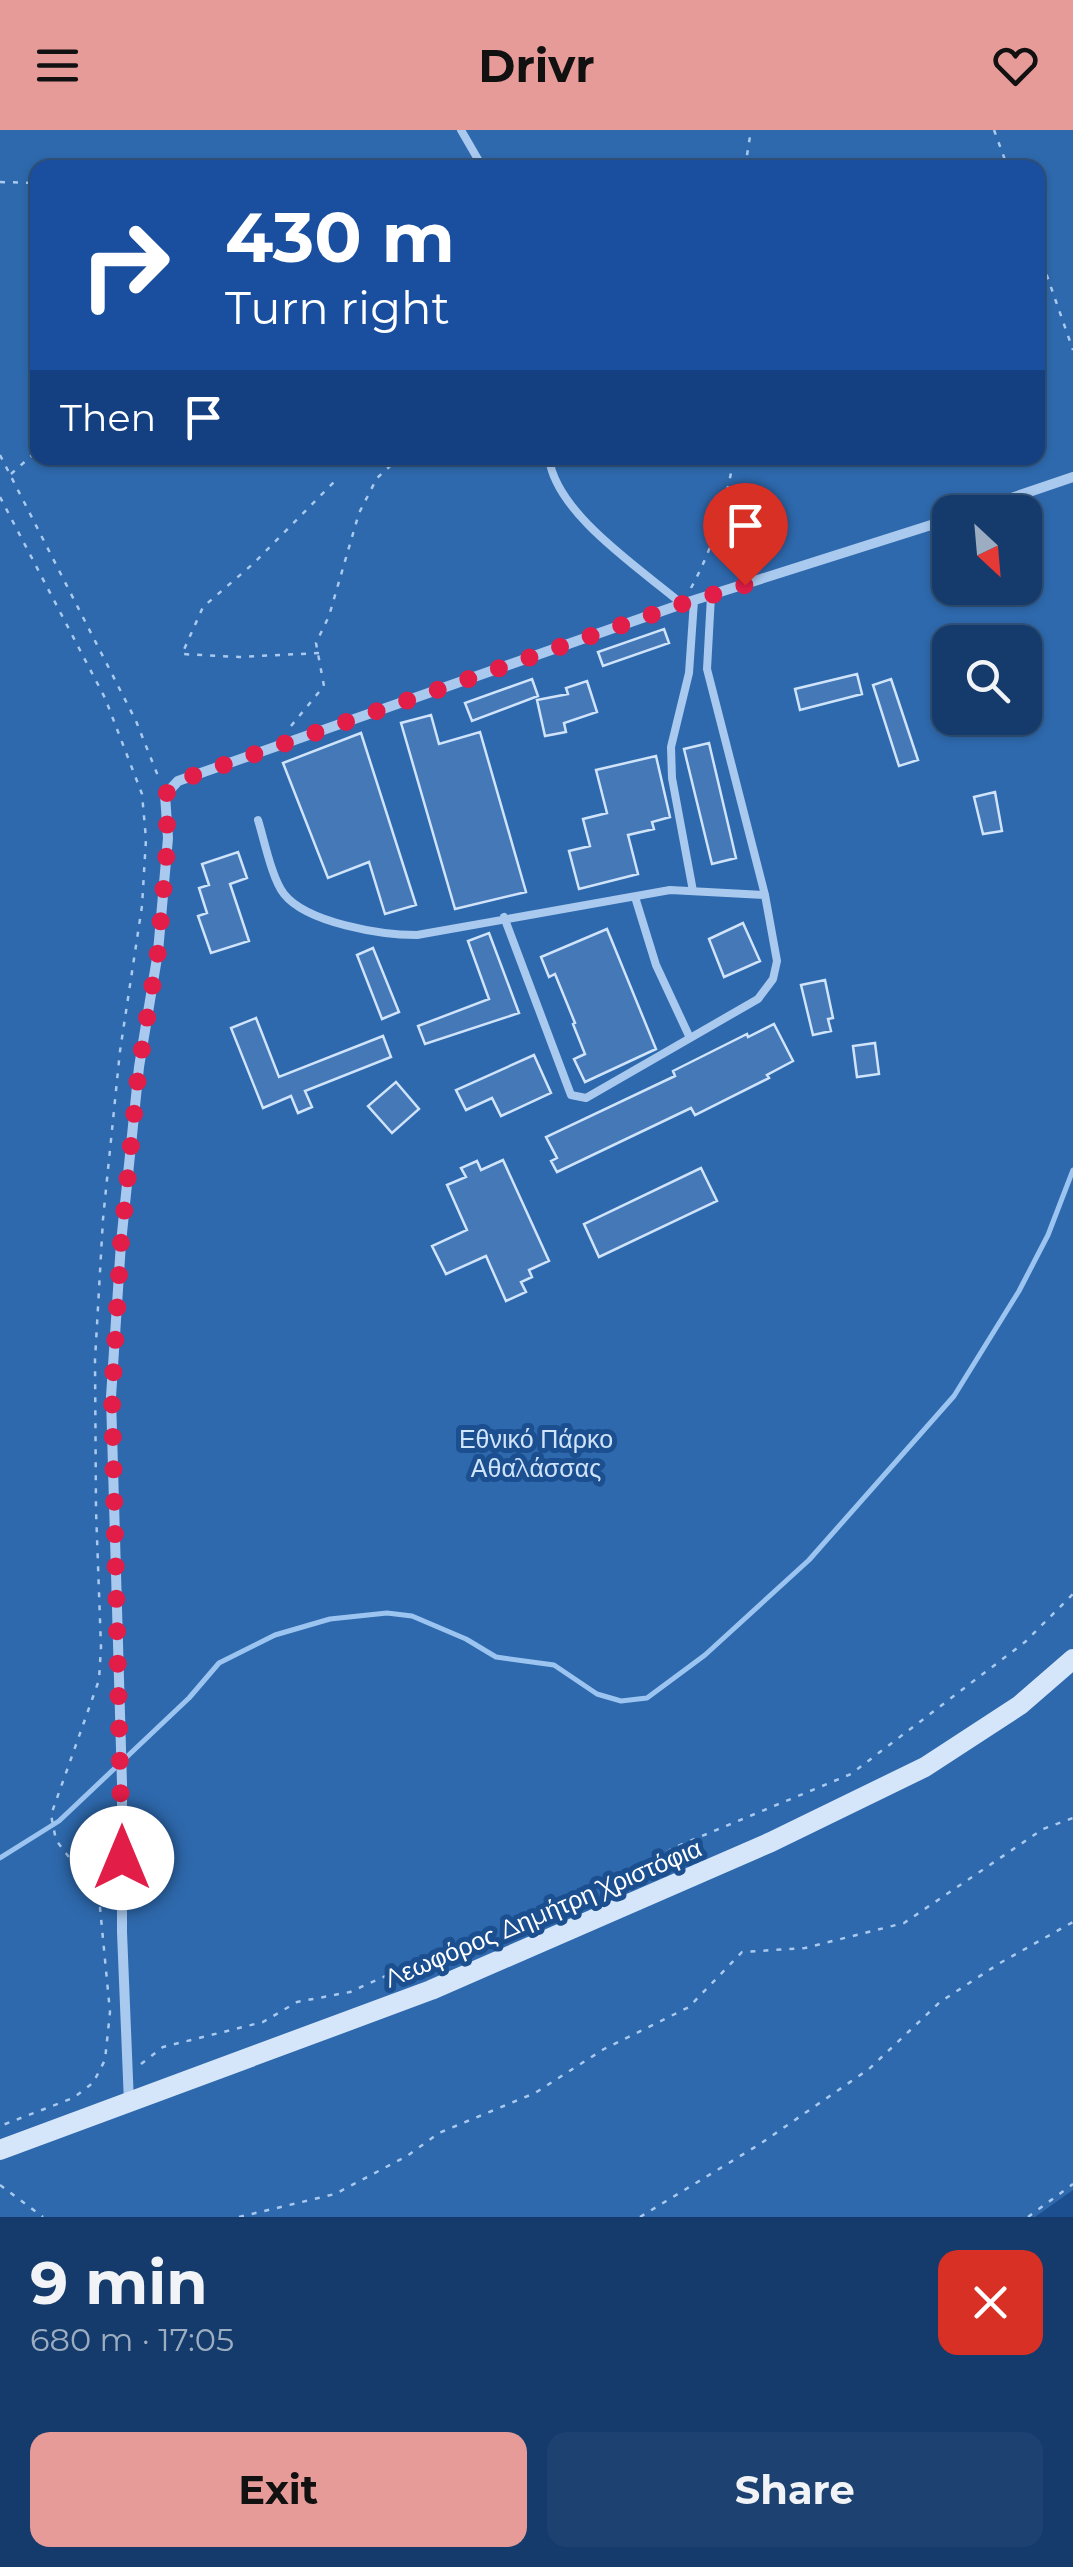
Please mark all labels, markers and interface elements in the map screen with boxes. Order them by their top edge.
icon: menu [30,38,85,93]
text: Drivr [478,38,595,93]
icon: heart [988,38,1043,93]
text: 430 m [225,194,455,280]
icon: right [60,200,190,330]
text: Turn right [225,280,450,335]
icon: arrive [176,390,231,445]
text: Then [60,394,156,441]
pin [703,483,788,586]
north arrow [932,495,1042,605]
map controls [932,495,1042,735]
icon: arrive [718,498,773,553]
button: search [932,625,1042,735]
park label: Εθνικό Πάρκο Αθαλάσσας [459,1424,613,1483]
position arrow [70,1806,174,1910]
street label: Λεωφόρος Δημήτρη Χριστόφια [380,1832,706,1994]
text: 9 min [30,2246,208,2319]
button: close [938,2250,1043,2355]
text: 680 m · 17:05 [30,2320,234,2359]
button: Exit [30,2432,527,2547]
button: Share [547,2432,1043,2547]

